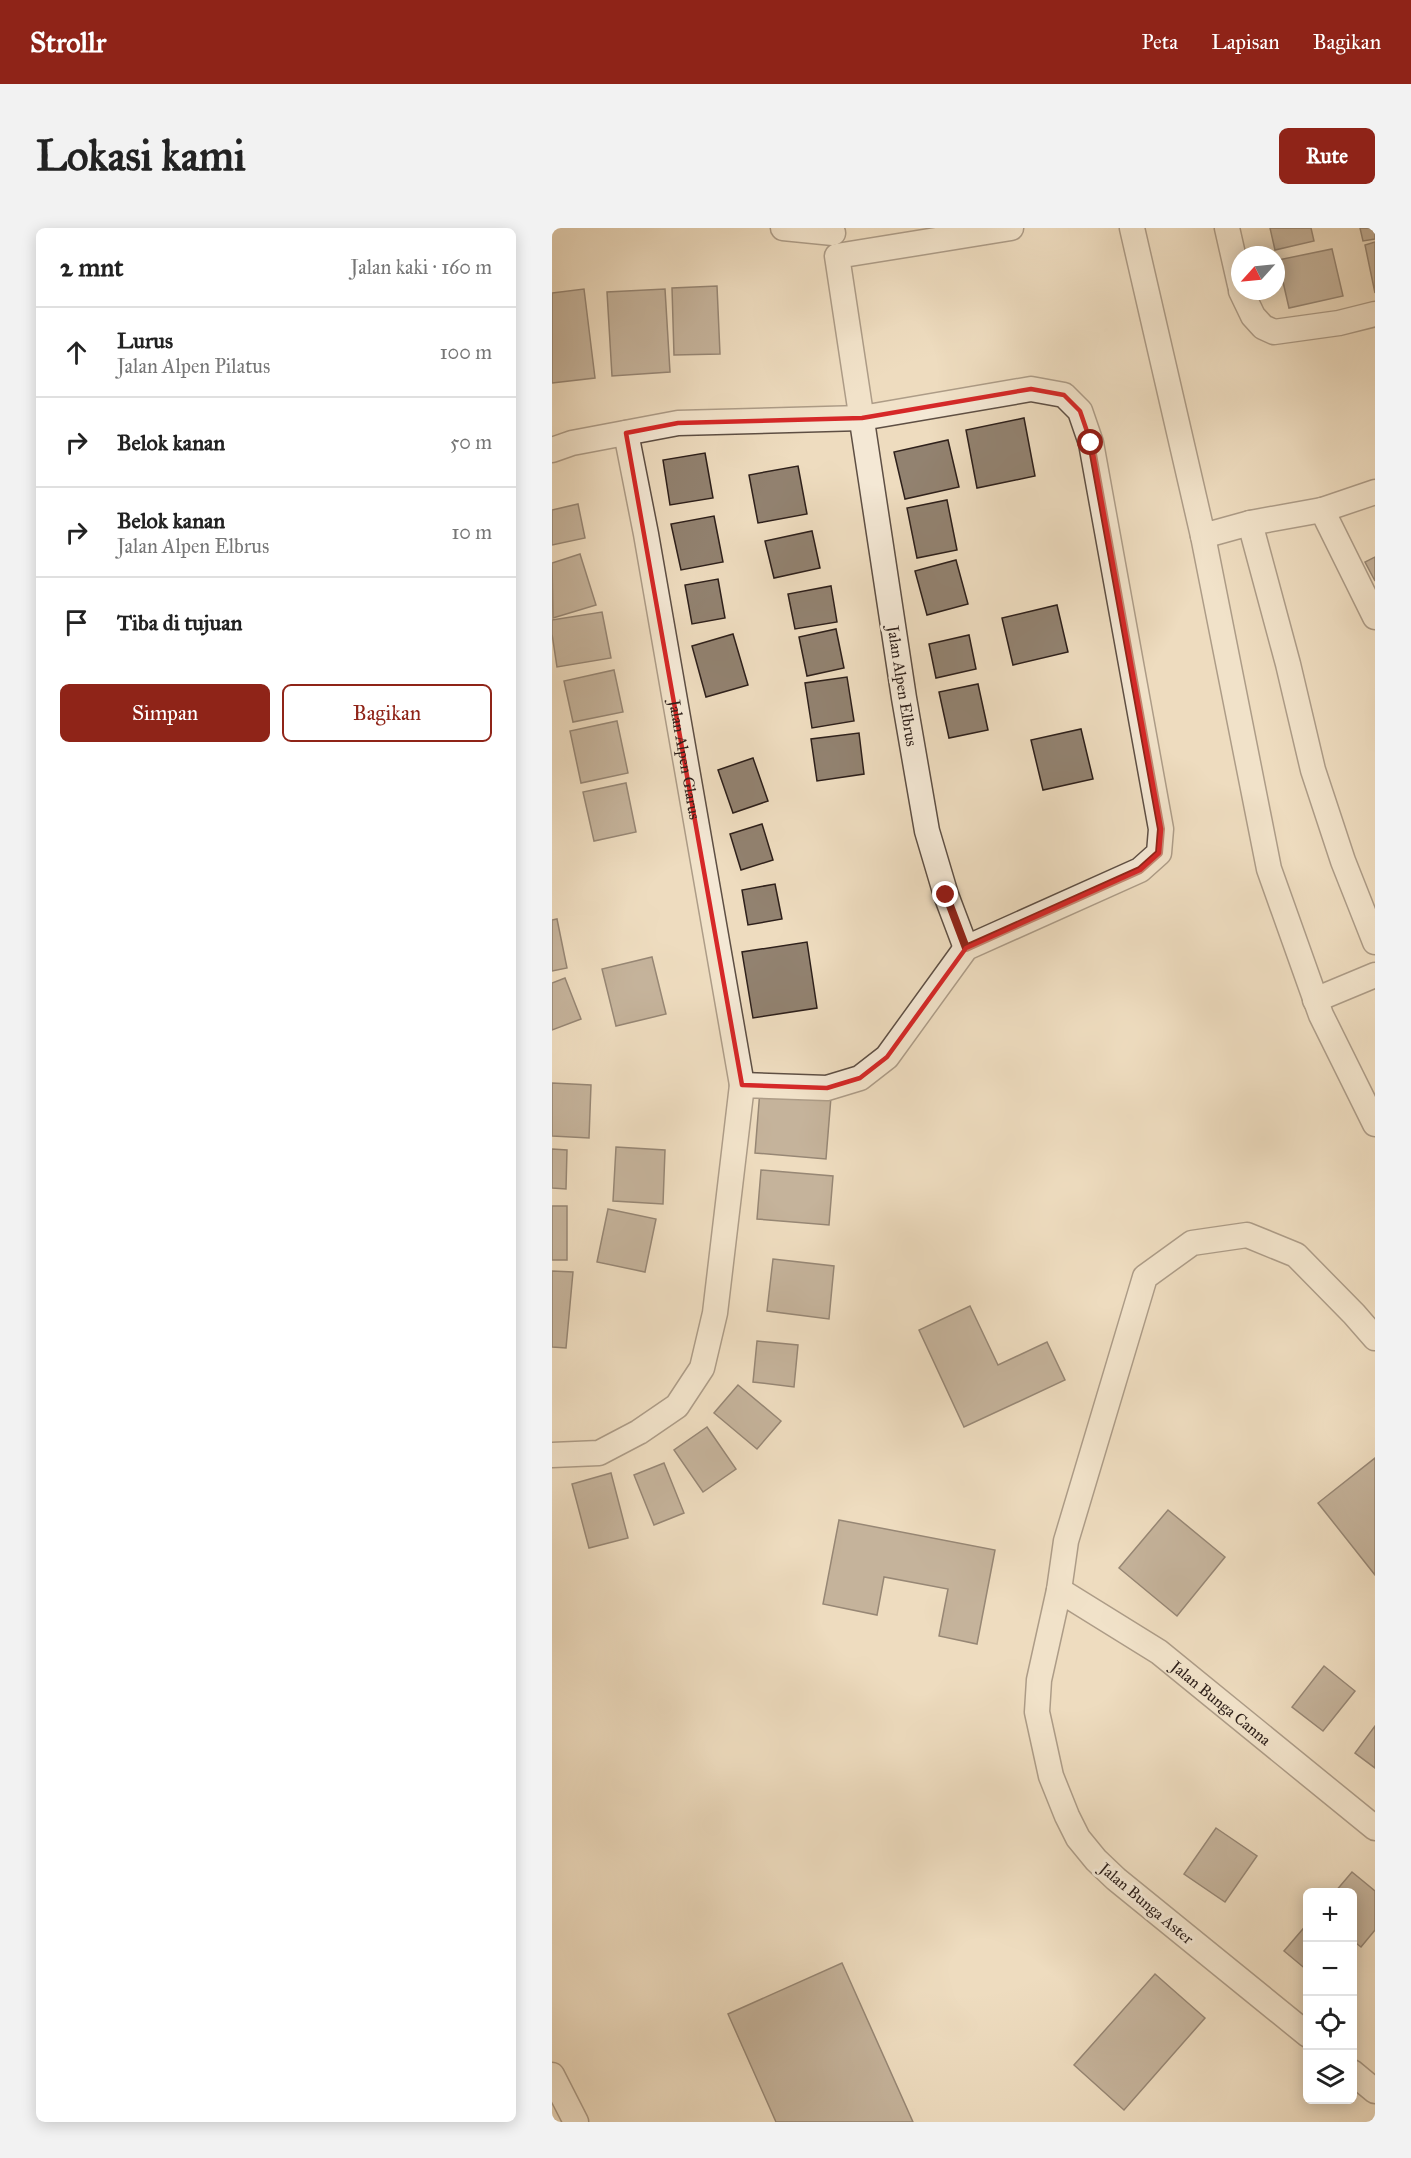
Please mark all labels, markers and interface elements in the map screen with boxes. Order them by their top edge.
text: Strollr [30,25,106,60]
text: Peta [1142,29,1178,55]
text: Lapisan [1211,29,1280,55]
text: Bagikan [1313,29,1381,55]
button: Rute [1279,128,1375,184]
text: Lokasi kami [36,130,246,182]
north arrow [1231,246,1285,300]
text: 2 mnt [60,251,123,283]
text: Jalan kaki · 160 m [351,255,492,279]
text: Lurus [117,327,173,354]
icon: ahead [60,336,93,369]
text: 100 m [440,340,492,364]
text: Jalan Alpen Pilatus [117,354,270,378]
icon: right [60,426,93,459]
text: Belok kanan [117,429,225,456]
route start [1077,429,1103,455]
text: 50 m [450,430,492,454]
text: Belok kanan [117,507,225,534]
icon: right [60,516,93,549]
text: 10 m [451,520,492,544]
text: Jalan Alpen Elbrus [117,534,269,558]
icon: arrive [60,606,93,639]
text: Tiba di tujuan [117,609,242,636]
street label: Jalan Alpen Elbrus [882,622,921,748]
button: Simpan [60,684,270,742]
button: Bagikan [282,684,492,742]
street label: Jalan Alpen Glarus [664,696,705,821]
route end [932,881,958,907]
street label: Jalan Bunga Canna [1165,1656,1275,1750]
street label: Jalan Bunga Aster [1094,1857,1197,1949]
map controls [1303,1888,1357,2104]
button: + [1303,1888,1357,1942]
button: − [1303,1942,1357,1996]
button: locate [1303,1996,1357,2050]
button: layers [1303,2050,1357,2104]

